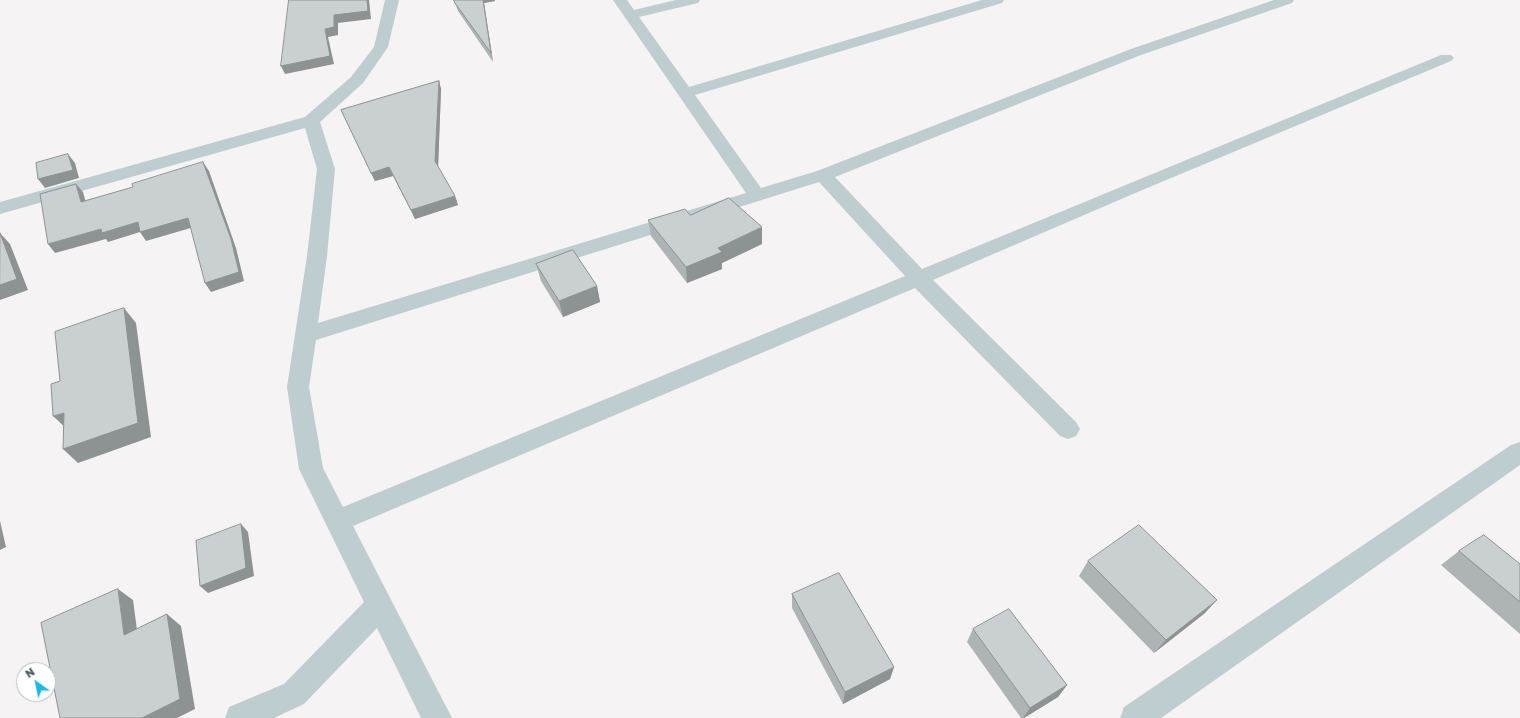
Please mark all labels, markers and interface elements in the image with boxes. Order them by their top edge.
north arrow [16,662,56,702]
text: N [23,665,37,680]

